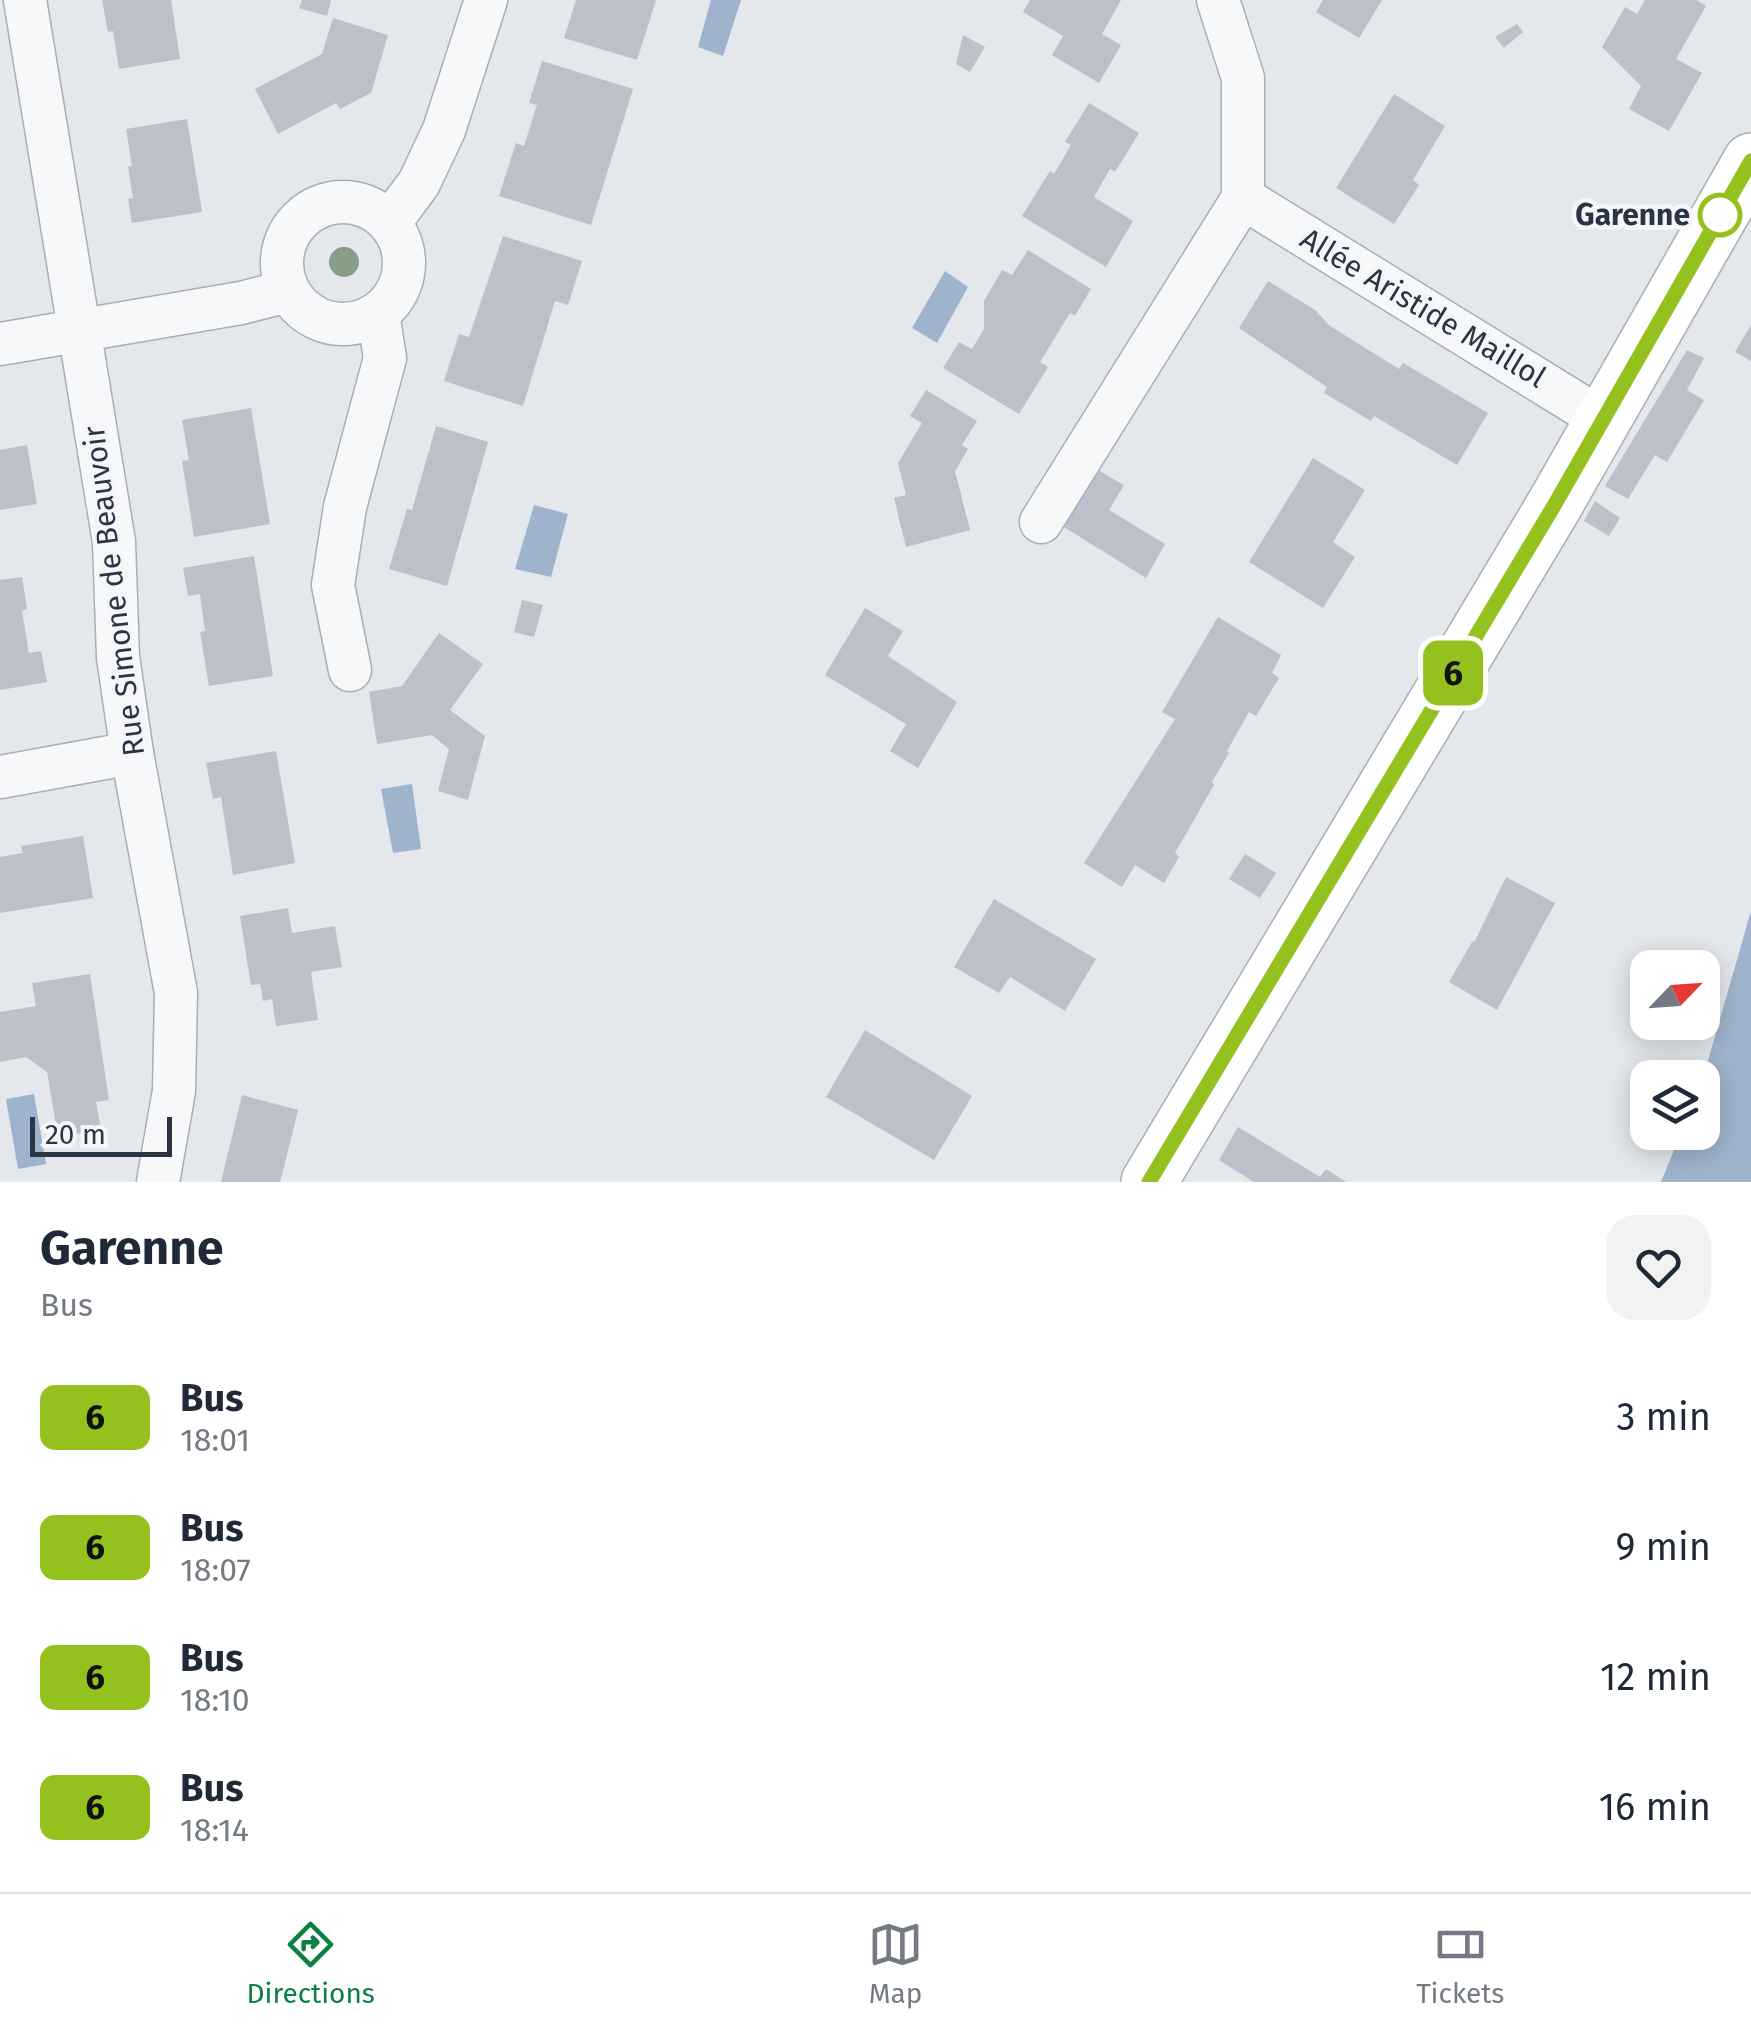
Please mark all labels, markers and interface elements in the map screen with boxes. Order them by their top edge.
marker: Garenne [1699,194,1741,236]
place label: Garenne [1575,197,1690,233]
street label: Allée Aristide Maillol [1294,220,1552,396]
street label: Rue Simone de Beauvoir [76,423,152,758]
line badge: 6 [1420,640,1486,706]
text: 6 [1443,652,1463,694]
north arrow [1630,950,1720,1040]
map controls [1630,950,1720,1150]
button: layers [1630,1060,1720,1150]
scale bar [30,1112,172,1156]
text: 20 m [45,1118,106,1151]
button: heart [1606,1215,1711,1320]
text: Garenne [40,1219,223,1277]
text: Bus [40,1286,93,1324]
text: Bus [180,1375,244,1421]
text: 3 min [1616,1394,1711,1440]
text: 6 [85,1396,105,1438]
text: 18:01 [180,1421,250,1459]
text: Bus [180,1505,244,1551]
text: 9 min [1615,1524,1711,1570]
text: 6 [85,1526,105,1568]
text: 18:07 [180,1551,251,1589]
text: Bus [180,1635,244,1681]
text: 12 min [1600,1654,1711,1700]
text: 6 [85,1656,105,1698]
text: 18:10 [180,1681,250,1719]
text: Bus [180,1765,244,1811]
text: 16 min [1599,1784,1711,1830]
text: 6 [85,1786,105,1828]
text: 18:14 [180,1811,249,1849]
tab: Directions [247,1917,375,2010]
tab: Map [868,1917,923,2010]
tab: Tickets [1416,1917,1504,2010]

